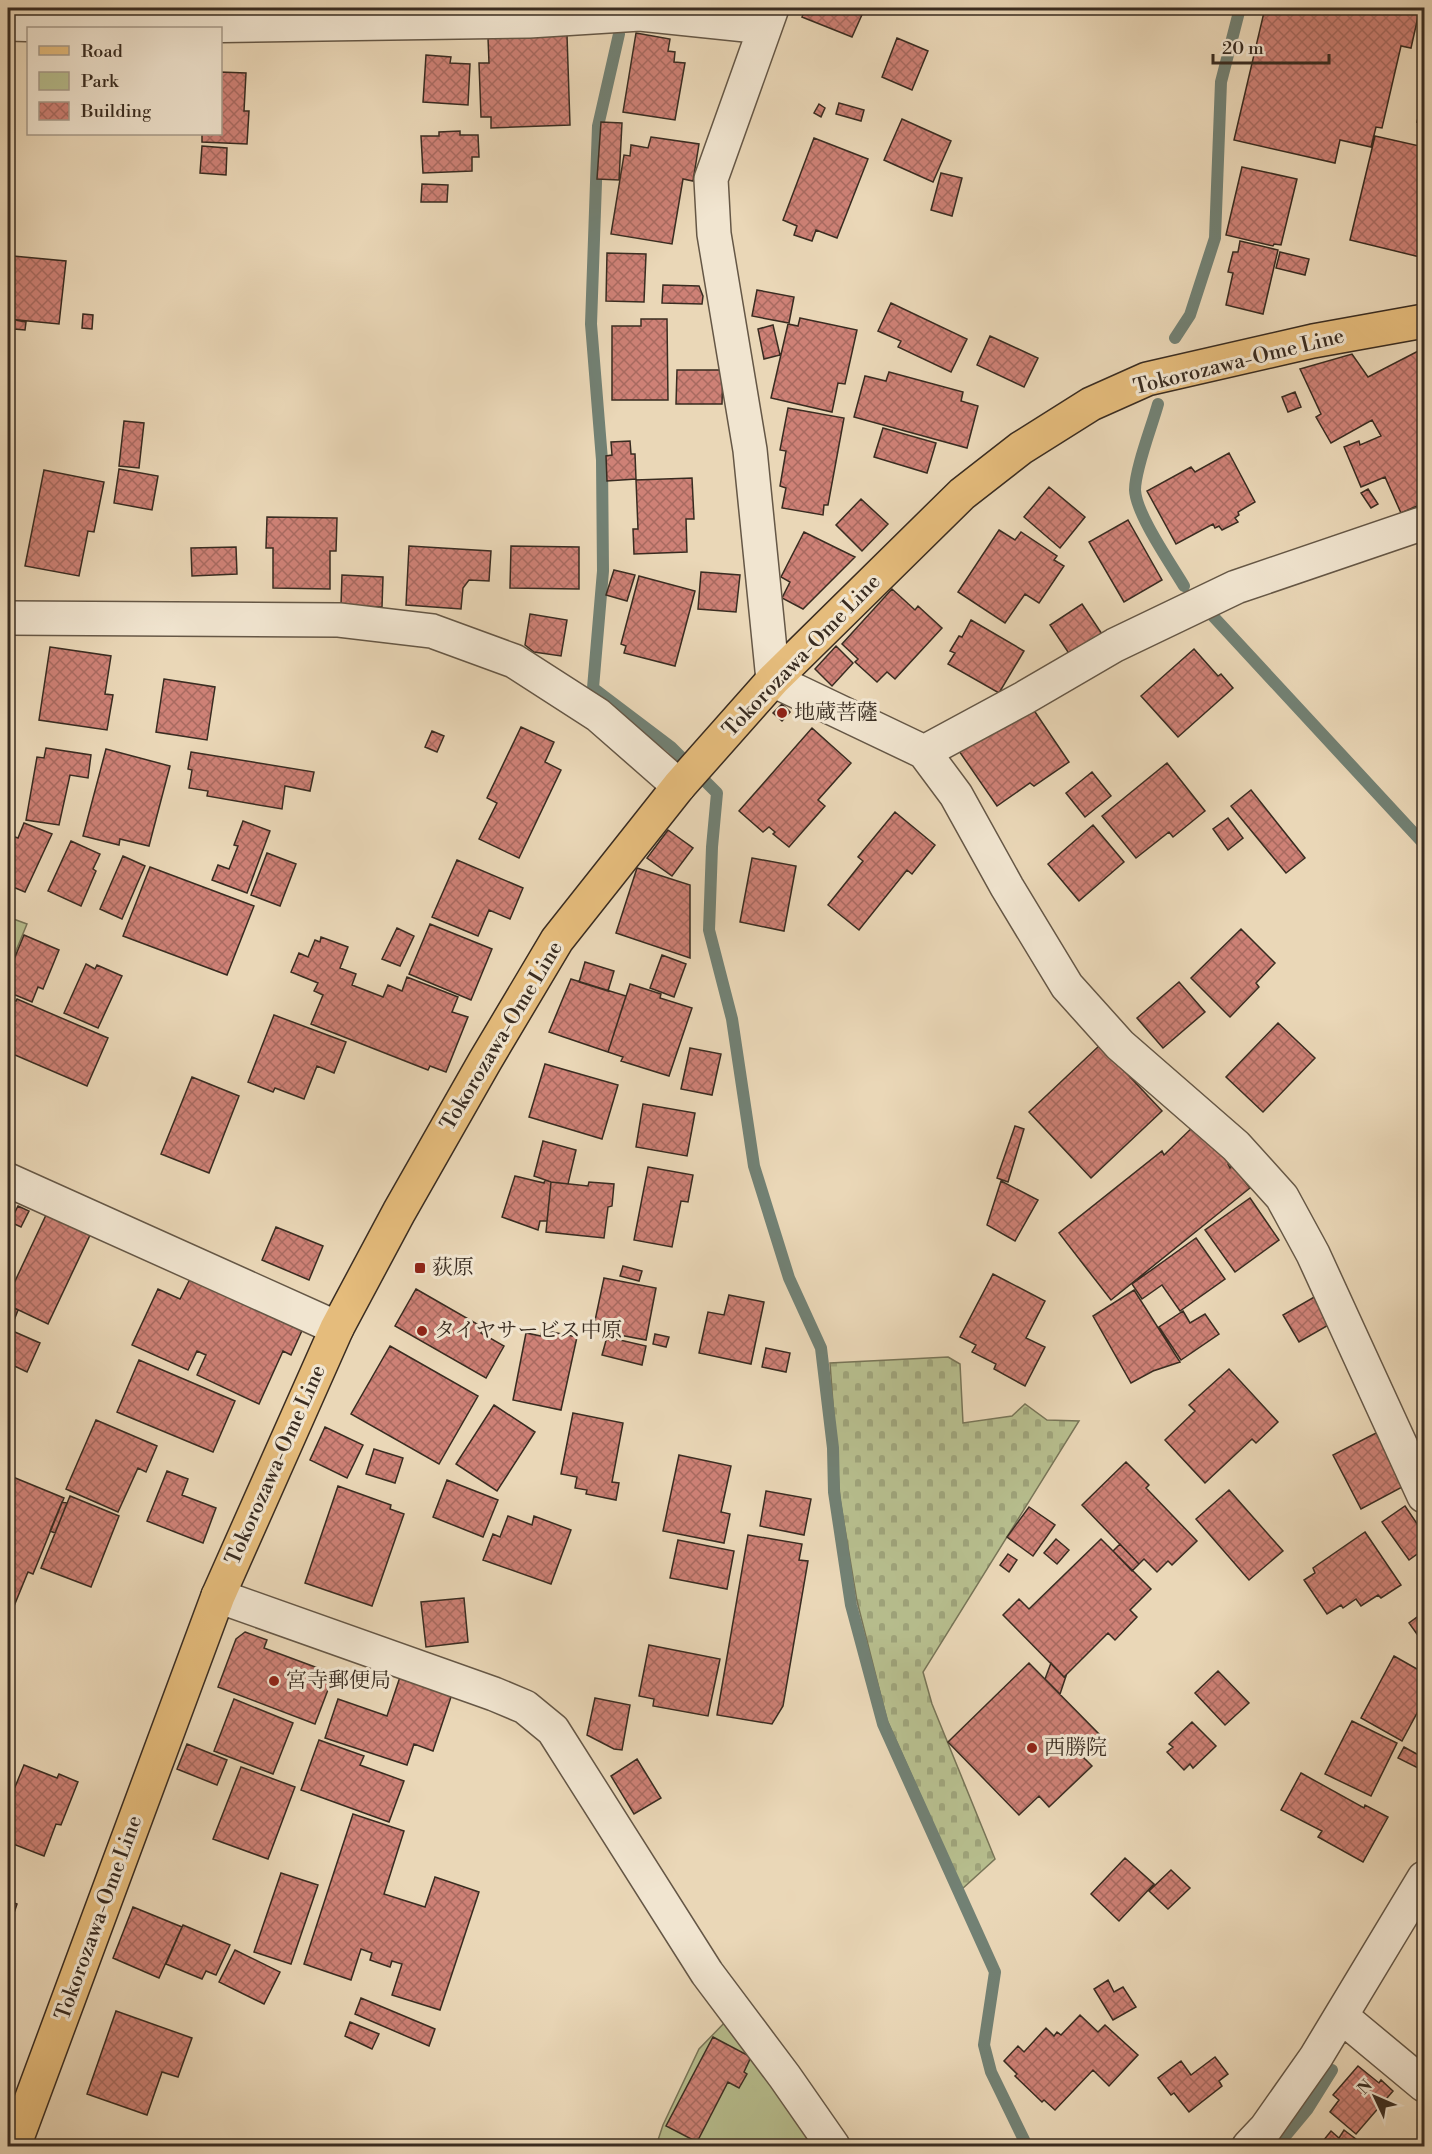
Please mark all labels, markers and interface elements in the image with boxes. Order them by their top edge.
legend [27,27,222,135]
scale bar [1213,27,1328,65]
text: 20 m [1222,37,1264,60]
text: Road [81,40,124,63]
text: Park [81,70,120,93]
text: Building [80,100,152,123]
street label: Tokorozawa-Ome Line [1131,323,1347,401]
street label: Tokorozawa-Ome Line [718,569,886,743]
place label: 地蔵菩薩 [794,700,878,726]
marker: 地蔵菩薩 [775,706,789,720]
street label: Tokorozawa-Ome Line [435,937,569,1135]
place label: 荻原 [432,1255,474,1281]
marker: 荻原 [413,1261,427,1275]
place label: タイヤサービス中原 [434,1318,623,1344]
marker: タイヤサービス中原 [415,1324,429,1338]
street label: Tokorozawa-Ome Line [220,1361,332,1569]
place label: 宮寺郵便局 [286,1668,391,1694]
marker: 宮寺郵便局 [267,1674,281,1688]
place label: 西勝院 [1044,1735,1107,1761]
marker: 西勝院 [1025,1741,1039,1755]
street label: Tokorozawa-Ome Line [50,1812,148,2024]
north arrow [1345,2067,1405,2127]
text: N [1353,2076,1377,2099]

